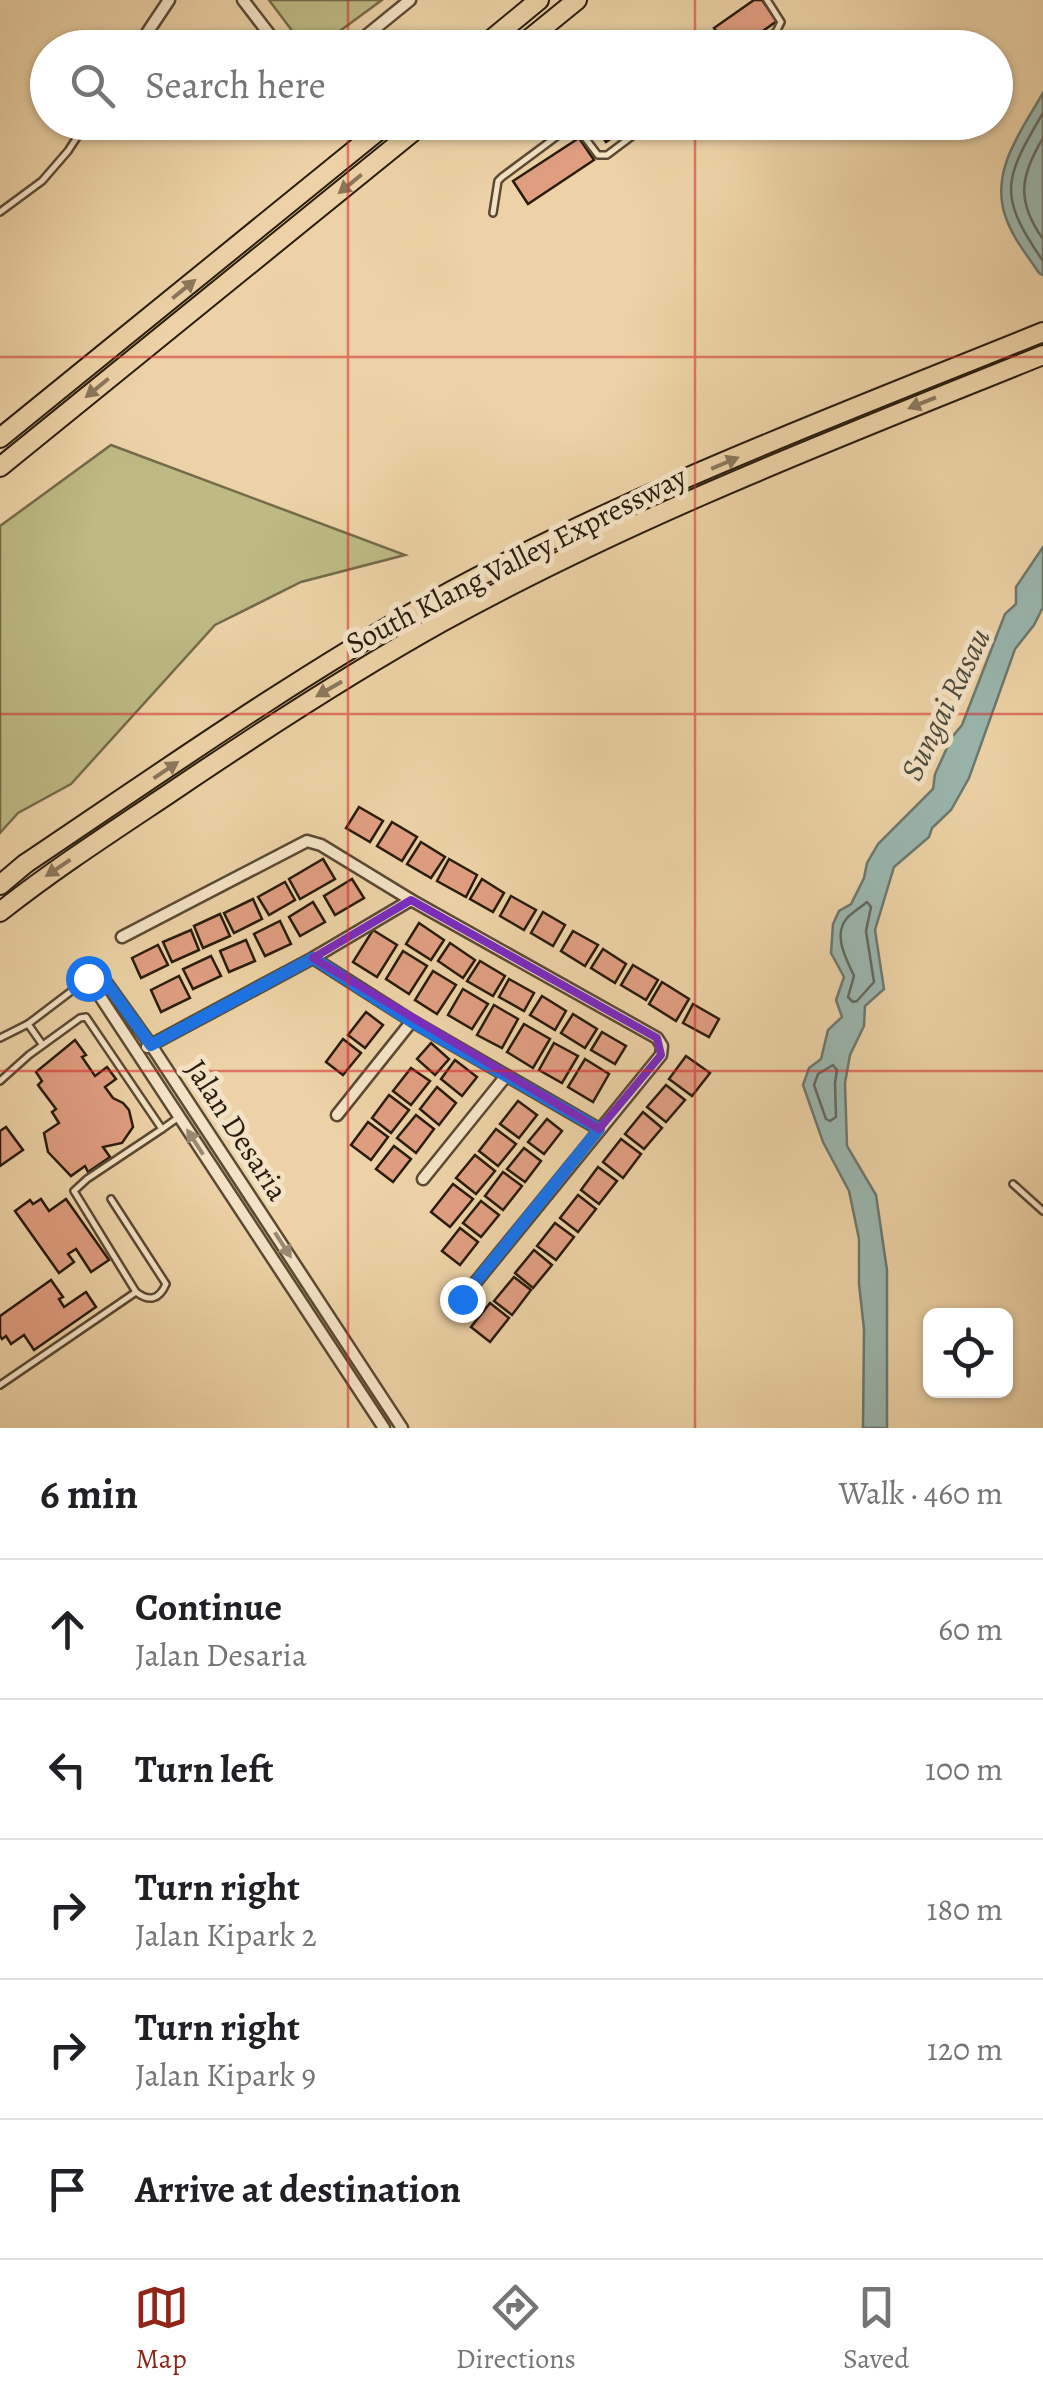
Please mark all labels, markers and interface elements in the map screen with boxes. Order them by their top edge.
search box [30,30,1013,140]
icon: search [65,58,120,113]
text: Search here [145,59,326,111]
one-way arrow [337,173,362,194]
one-way arrow [172,279,197,300]
one-way arrow [84,377,110,398]
one-way arrow [907,396,937,412]
one-way arrow [710,454,740,470]
street label: South Klang Valley Expressway [339,456,694,663]
water label: Sungai Rasau [889,621,1001,787]
one-way arrow [315,680,343,697]
one-way arrow [153,761,180,780]
one-way arrow [44,858,71,877]
route start [66,956,112,1002]
street label: Jalan Desaria [176,1052,298,1208]
one-way arrow [187,1129,205,1156]
one-way arrow [273,1232,291,1259]
route end [440,1277,486,1323]
map controls [923,1308,1013,1398]
button: locate [923,1308,1013,1398]
text: 6 min [40,1465,138,1522]
text: Walk · 460 m [839,1471,1003,1515]
text: Continue [135,1581,282,1633]
icon: ahead [40,1602,95,1657]
text: 60 m [938,1607,1003,1651]
text: Jalan Desaria [135,1633,307,1677]
icon: left [40,1742,95,1797]
text: Turn left [135,1743,274,1795]
text: 100 m [925,1747,1003,1791]
text: Turn right [135,1861,300,1913]
icon: right [40,1882,95,1937]
text: 180 m [927,1887,1003,1931]
text: Jalan Kipark 2 [135,1913,317,1957]
text: Turn right [135,2001,300,2053]
icon: right [40,2022,95,2077]
text: 120 m [927,2027,1003,2071]
text: Jalan Kipark 9 [135,2053,316,2097]
icon: arrive [40,2162,95,2217]
text: Arrive at destination [135,2163,461,2215]
tab: Map [134,2280,189,2378]
tab: Directions [456,2280,576,2378]
tab: Saved [843,2280,909,2378]

